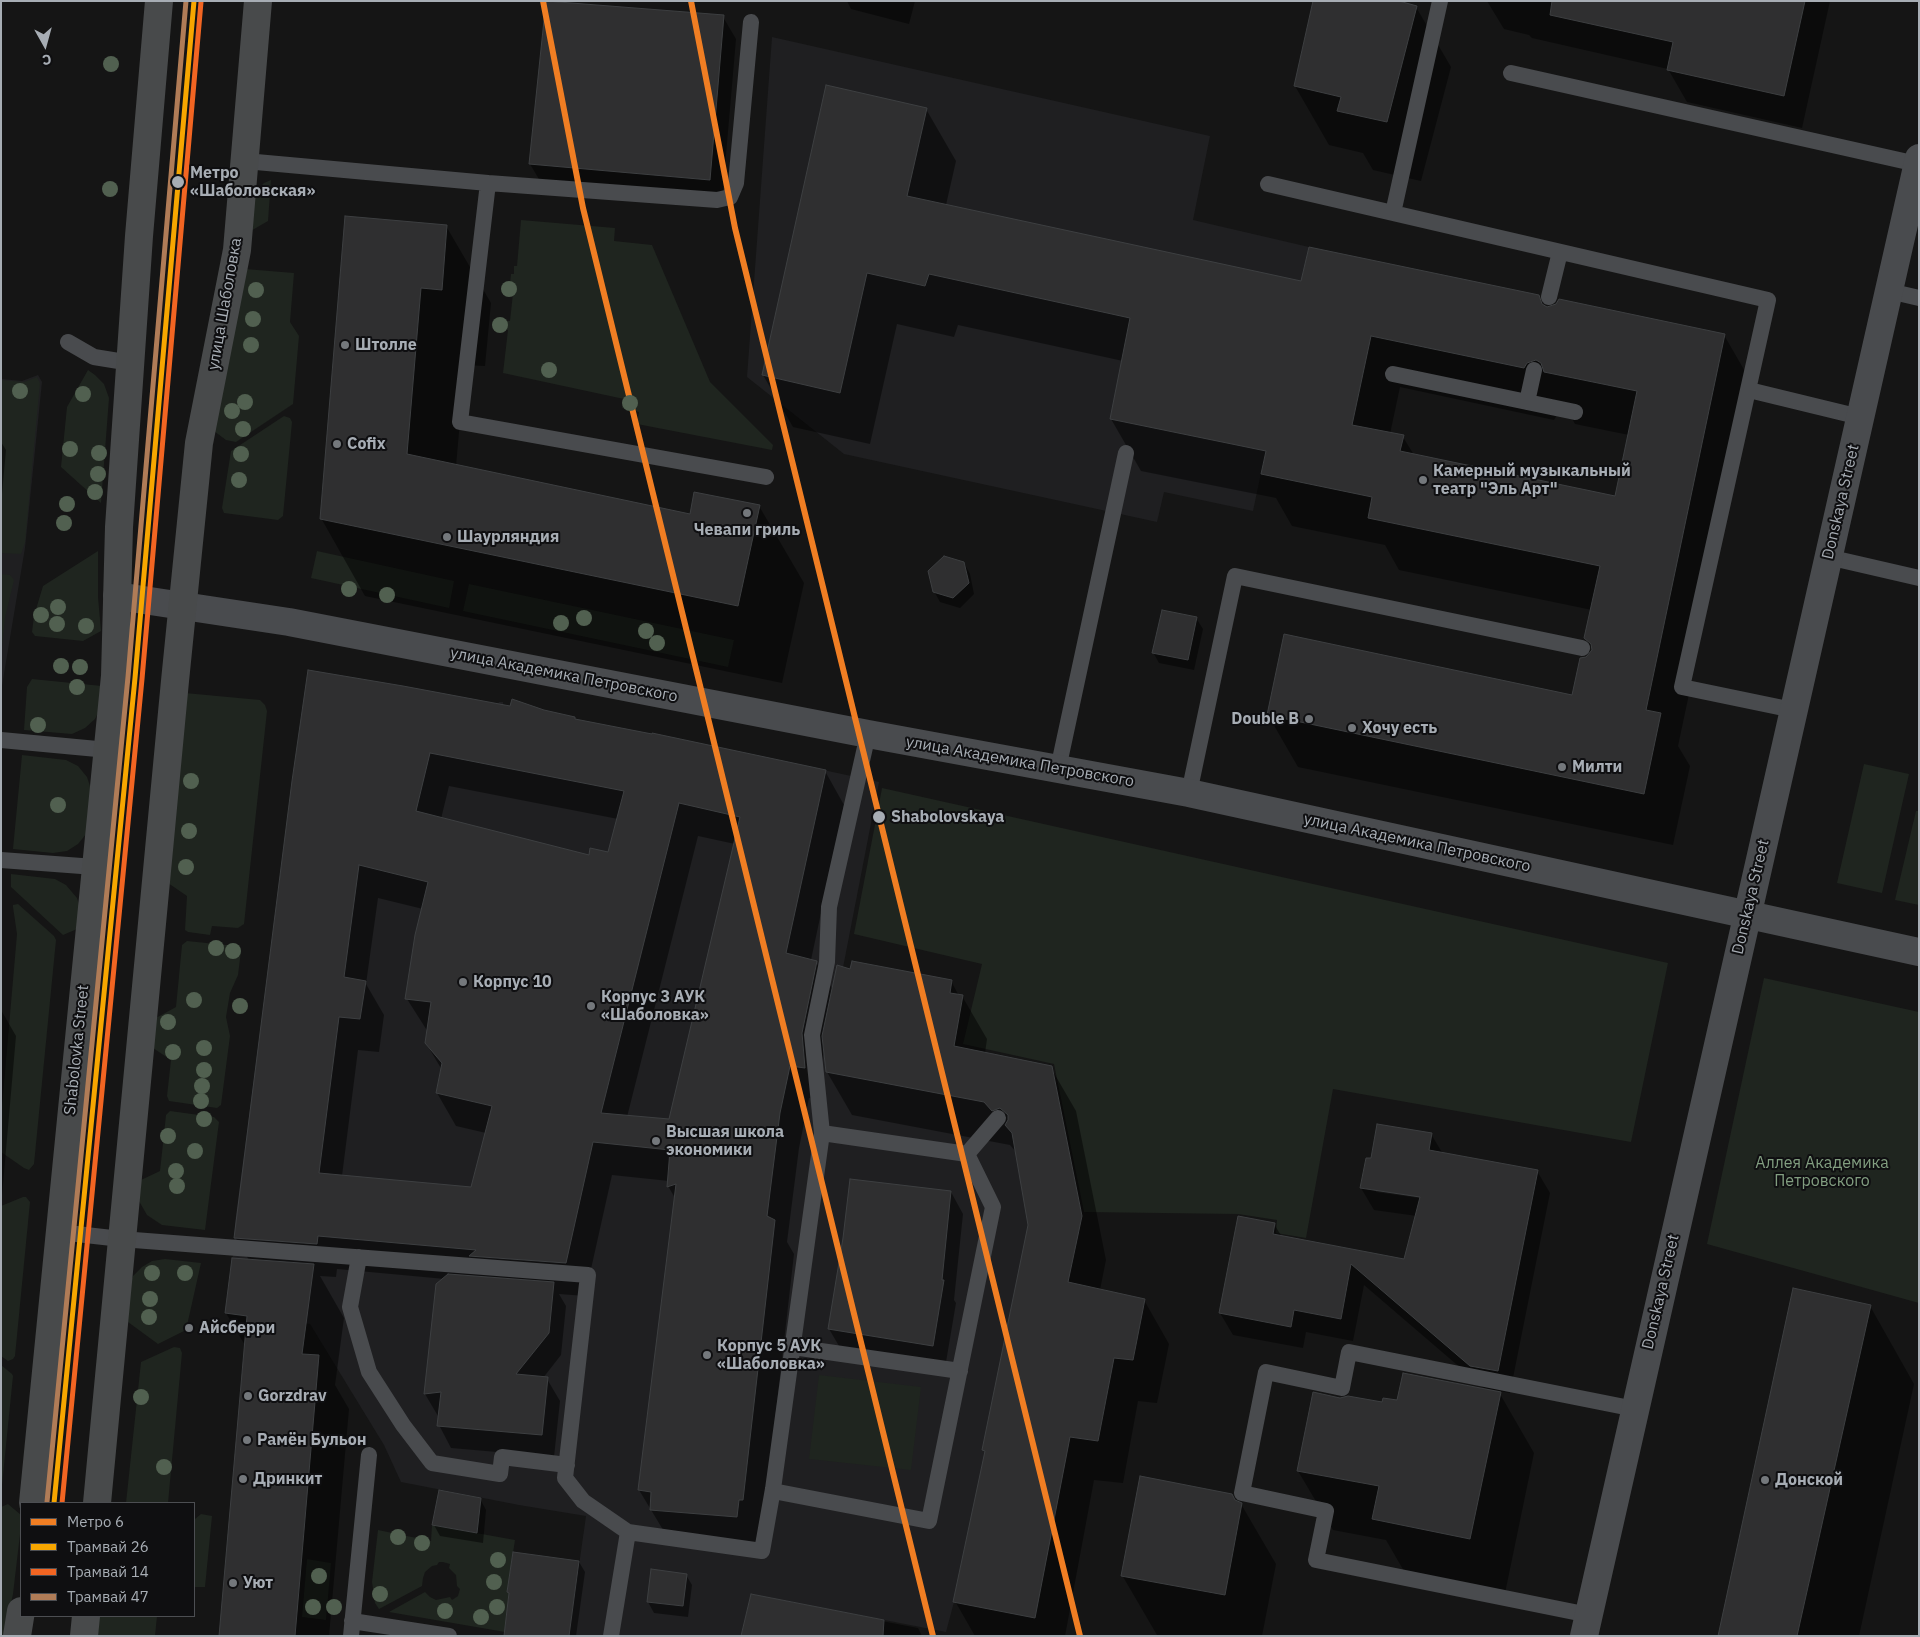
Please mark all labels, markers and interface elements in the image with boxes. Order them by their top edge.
north arrow [20,20,70,70]
text: С [41,50,52,69]
place label: Метро «Шаболовская» [190,163,315,201]
marker: Метро «Шаболовская» [170,174,186,190]
street label: улица Шаболовка [204,236,246,372]
place label: Штолле [355,335,417,355]
marker: Штолле [339,339,351,351]
place label: Cofix [347,434,386,454]
marker: Cofix [331,438,343,450]
street label: Donskaya Street [1818,443,1864,561]
place label: Камерный музыкальный театр "Эль Арт" [1433,461,1631,499]
marker: Камерный музыкальный театр "Эль Арт" [1417,474,1429,486]
marker: Чевапи гриль [741,507,753,519]
place label: Чевапи гриль [694,520,800,540]
place label: Шаурляндия [457,527,559,547]
marker: Шаурляндия [441,531,453,543]
street label: улица Академика Петровского [449,644,679,706]
place label: Double B [1231,709,1299,729]
marker: Double B [1303,713,1315,725]
place label: Хочу есть [1362,718,1437,738]
marker: Хочу есть [1346,722,1358,734]
street label: улица Академика Петровского [904,732,1136,792]
place label: Милти [1572,757,1622,777]
marker: Милти [1556,761,1568,773]
place label: Shabolovskaya [891,807,1004,827]
marker: Shabolovskaya [871,809,887,825]
street label: улица Академика Петровского [1302,810,1532,876]
street label: Donskaya Street [1728,838,1774,956]
place label: Корпус 10 [473,972,552,992]
marker: Корпус 10 [457,976,469,988]
street label: Shabolovka Street [61,984,93,1116]
place label: Корпус 3 АУК «Шаболовка» [601,987,709,1025]
marker: Корпус 3 АУК «Шаболовка» [585,1000,597,1012]
place label: Высшая школа экономики [666,1122,784,1160]
marker: Высшая школа экономики [650,1135,662,1147]
park label: Аллея Академика Петровского [1755,1153,1889,1191]
street label: Donskaya Street [1638,1233,1684,1351]
place label: Айсберри [199,1318,275,1338]
marker: Айсберри [183,1322,195,1334]
place label: Корпус 5 АУК «Шаболовка» [717,1336,825,1374]
marker: Корпус 5 АУК «Шаболовка» [701,1349,713,1361]
place label: Gorzdrav [258,1386,327,1406]
marker: Gorzdrav [242,1390,254,1402]
place label: Рамён Бульон [257,1430,367,1450]
marker: Рамён Бульон [241,1434,253,1446]
place label: Дринкит [253,1469,322,1489]
place label: Донской [1775,1470,1843,1490]
marker: Дринкит [237,1473,249,1485]
marker: Донской [1759,1474,1771,1486]
legend [20,1502,195,1617]
text: Метро 6 [67,1512,124,1531]
text: Трамвай 26 [67,1537,149,1556]
text: Трамвай 14 [67,1562,149,1581]
place label: Уют [243,1573,273,1593]
marker: Уют [227,1577,239,1589]
text: Трамвай 47 [67,1587,149,1606]

